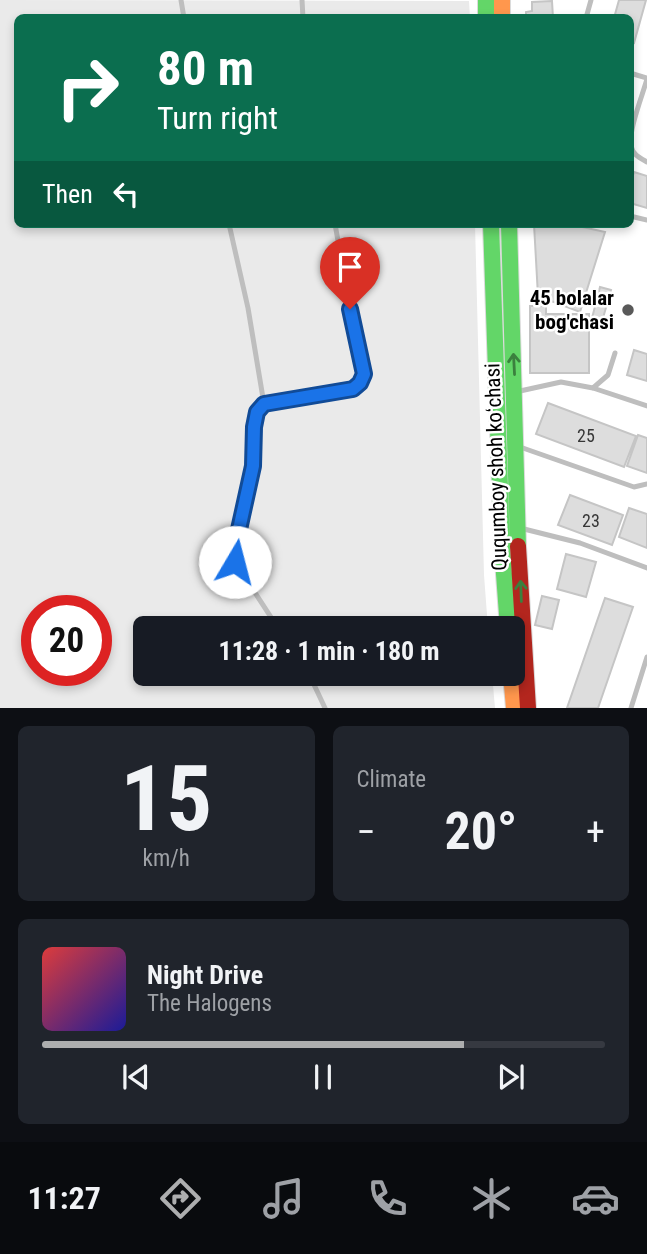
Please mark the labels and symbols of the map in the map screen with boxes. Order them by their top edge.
pin [320,237,380,309]
place label: 45 bolalar bog'chasi [530,286,614,334]
marker: 45 bolalar bog'chasi [620,302,636,318]
one-way arrow [507,353,520,376]
street label: Ququmboy shoh koʻchasi [480,363,512,571]
house number: 25 [577,425,595,446]
house number: 23 [582,510,600,531]
position arrow [198,525,272,599]
one-way arrow [514,580,527,603]
speed limit sign: 20 [21,595,112,686]

